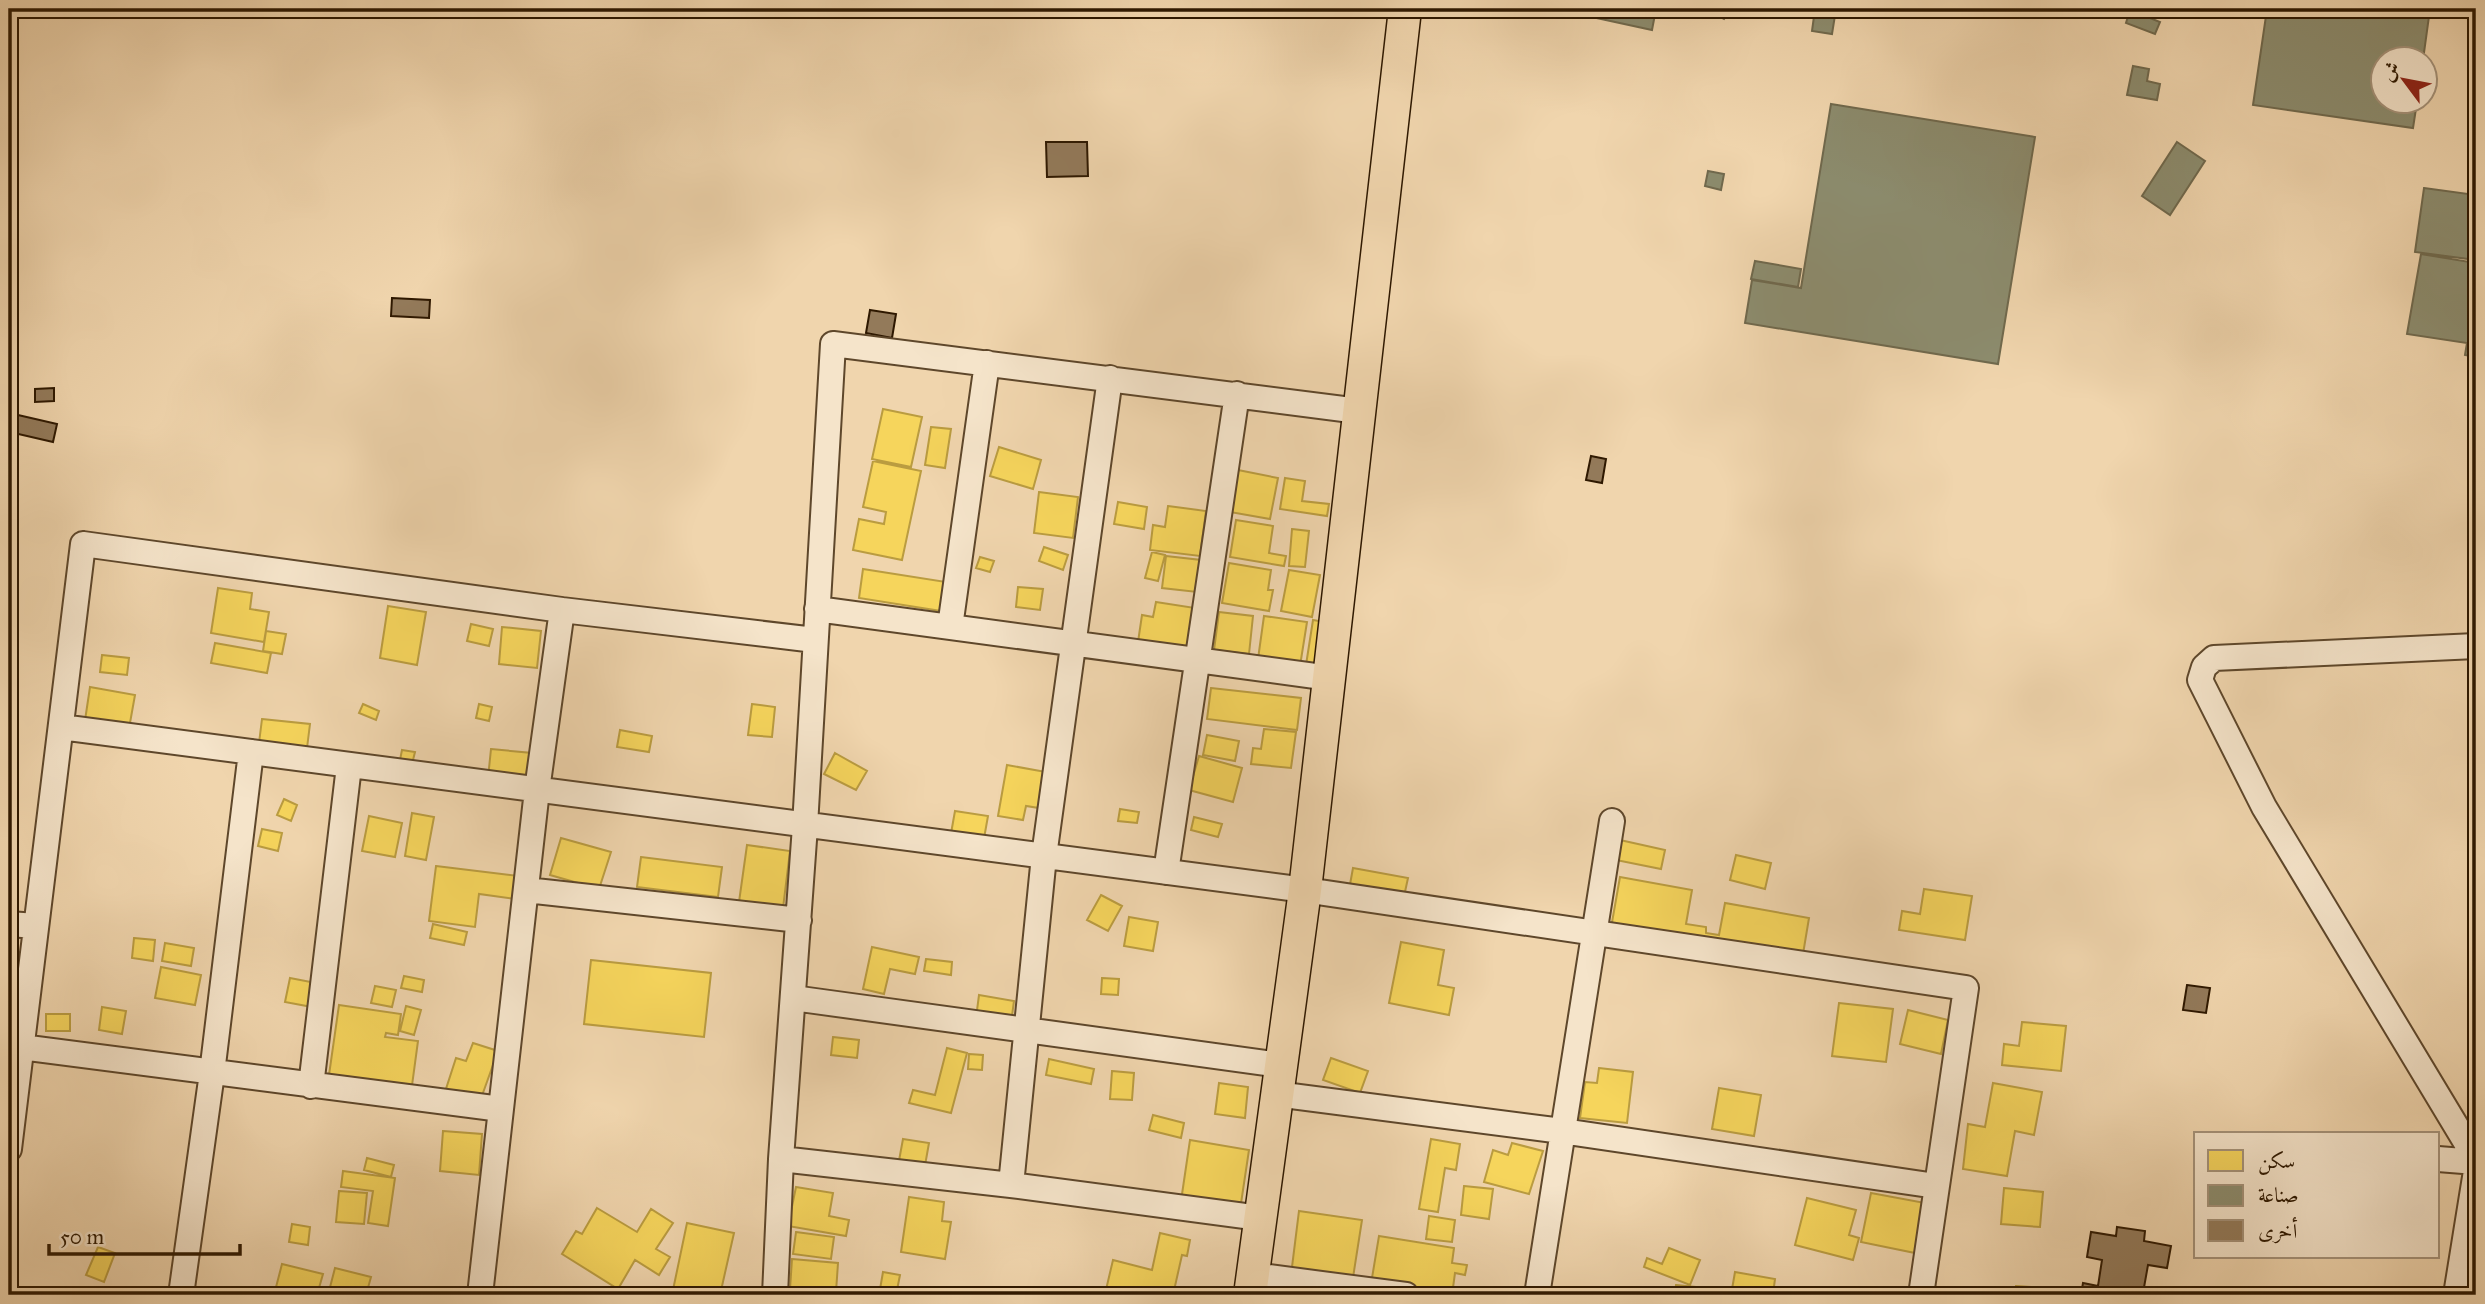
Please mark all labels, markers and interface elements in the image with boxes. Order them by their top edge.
north arrow [2370,46,2440,116]
text: ش [2375,57,2405,85]
legend [2194,1132,2440,1258]
text: سكن [2258,1148,2295,1175]
text: صناعة [2258,1182,2299,1208]
scale bar [49,1213,240,1257]
text: أخرى [2258,1216,2297,1244]
text: 50 m [60,1224,105,1250]

